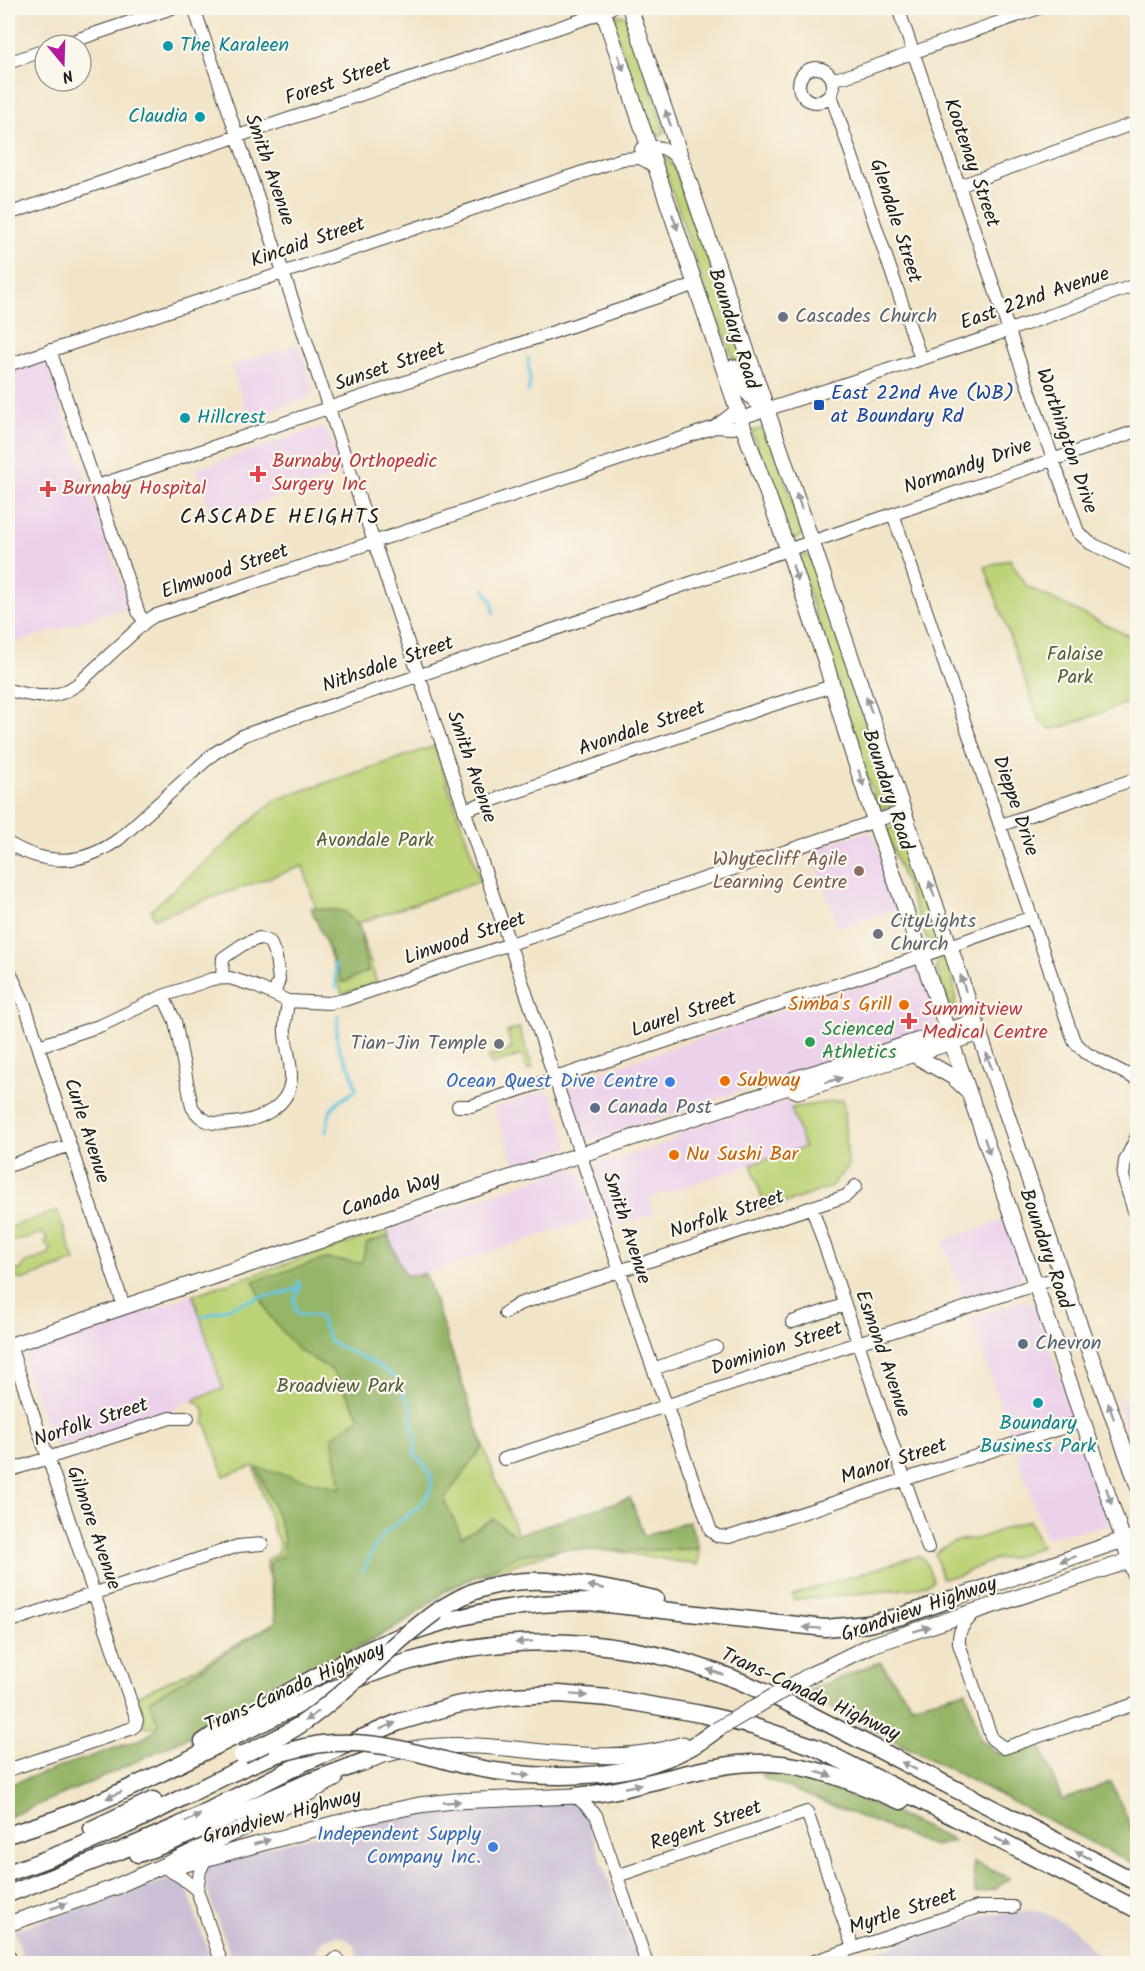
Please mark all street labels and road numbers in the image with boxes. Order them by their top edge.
street label: Forest Street [281,49,396,115]
street label: Kootenay Street [934,94,1008,232]
street label: Smith Avenue [235,110,303,230]
street label: Glendale Street [860,155,930,287]
street label: Kincaid Street [247,208,370,277]
street label: East 22nd Avenue [956,258,1114,340]
street label: Boundary Road [698,264,768,395]
street label: Sunset Street [330,333,450,401]
street label: Worthington Drive [1026,364,1106,518]
street label: Normandy Drive [899,430,1037,504]
street label: Elmwood Street [157,535,293,609]
street label: Nithsdale Street [318,627,458,702]
street label: Avondale Street [574,692,710,766]
street label: Smith Avenue [437,707,505,827]
street label: Boundary Road [852,725,922,856]
street label: Dieppe Drive [983,751,1047,861]
street label: Linwood Street [400,903,530,975]
street label: Laurel Street [627,983,741,1047]
street label: Curle Avenue [54,1074,118,1188]
street label: Canada Way [337,1163,446,1227]
street label: Smith Avenue [593,1168,659,1288]
street label: Norfolk Street [666,1181,789,1249]
street label: Boundary Road [1009,1184,1081,1315]
street label: Esmond Avenue [845,1286,919,1422]
street label: Dominion Street [707,1313,847,1385]
street label: Norfolk Street [30,1389,153,1457]
street label: Manor Street [837,1430,952,1494]
street label: Gilmore Avenue [57,1462,129,1594]
street label: Grandview Highway [837,1568,1002,1652]
street label: Trans-Canada Highway [200,1634,391,1742]
street label: Trans-Canada Highway [715,1639,905,1751]
street label: Grandview Highway [199,1780,366,1854]
street label: Regent Street [646,1792,766,1860]
street label: Myrtle Street [845,1879,962,1945]

